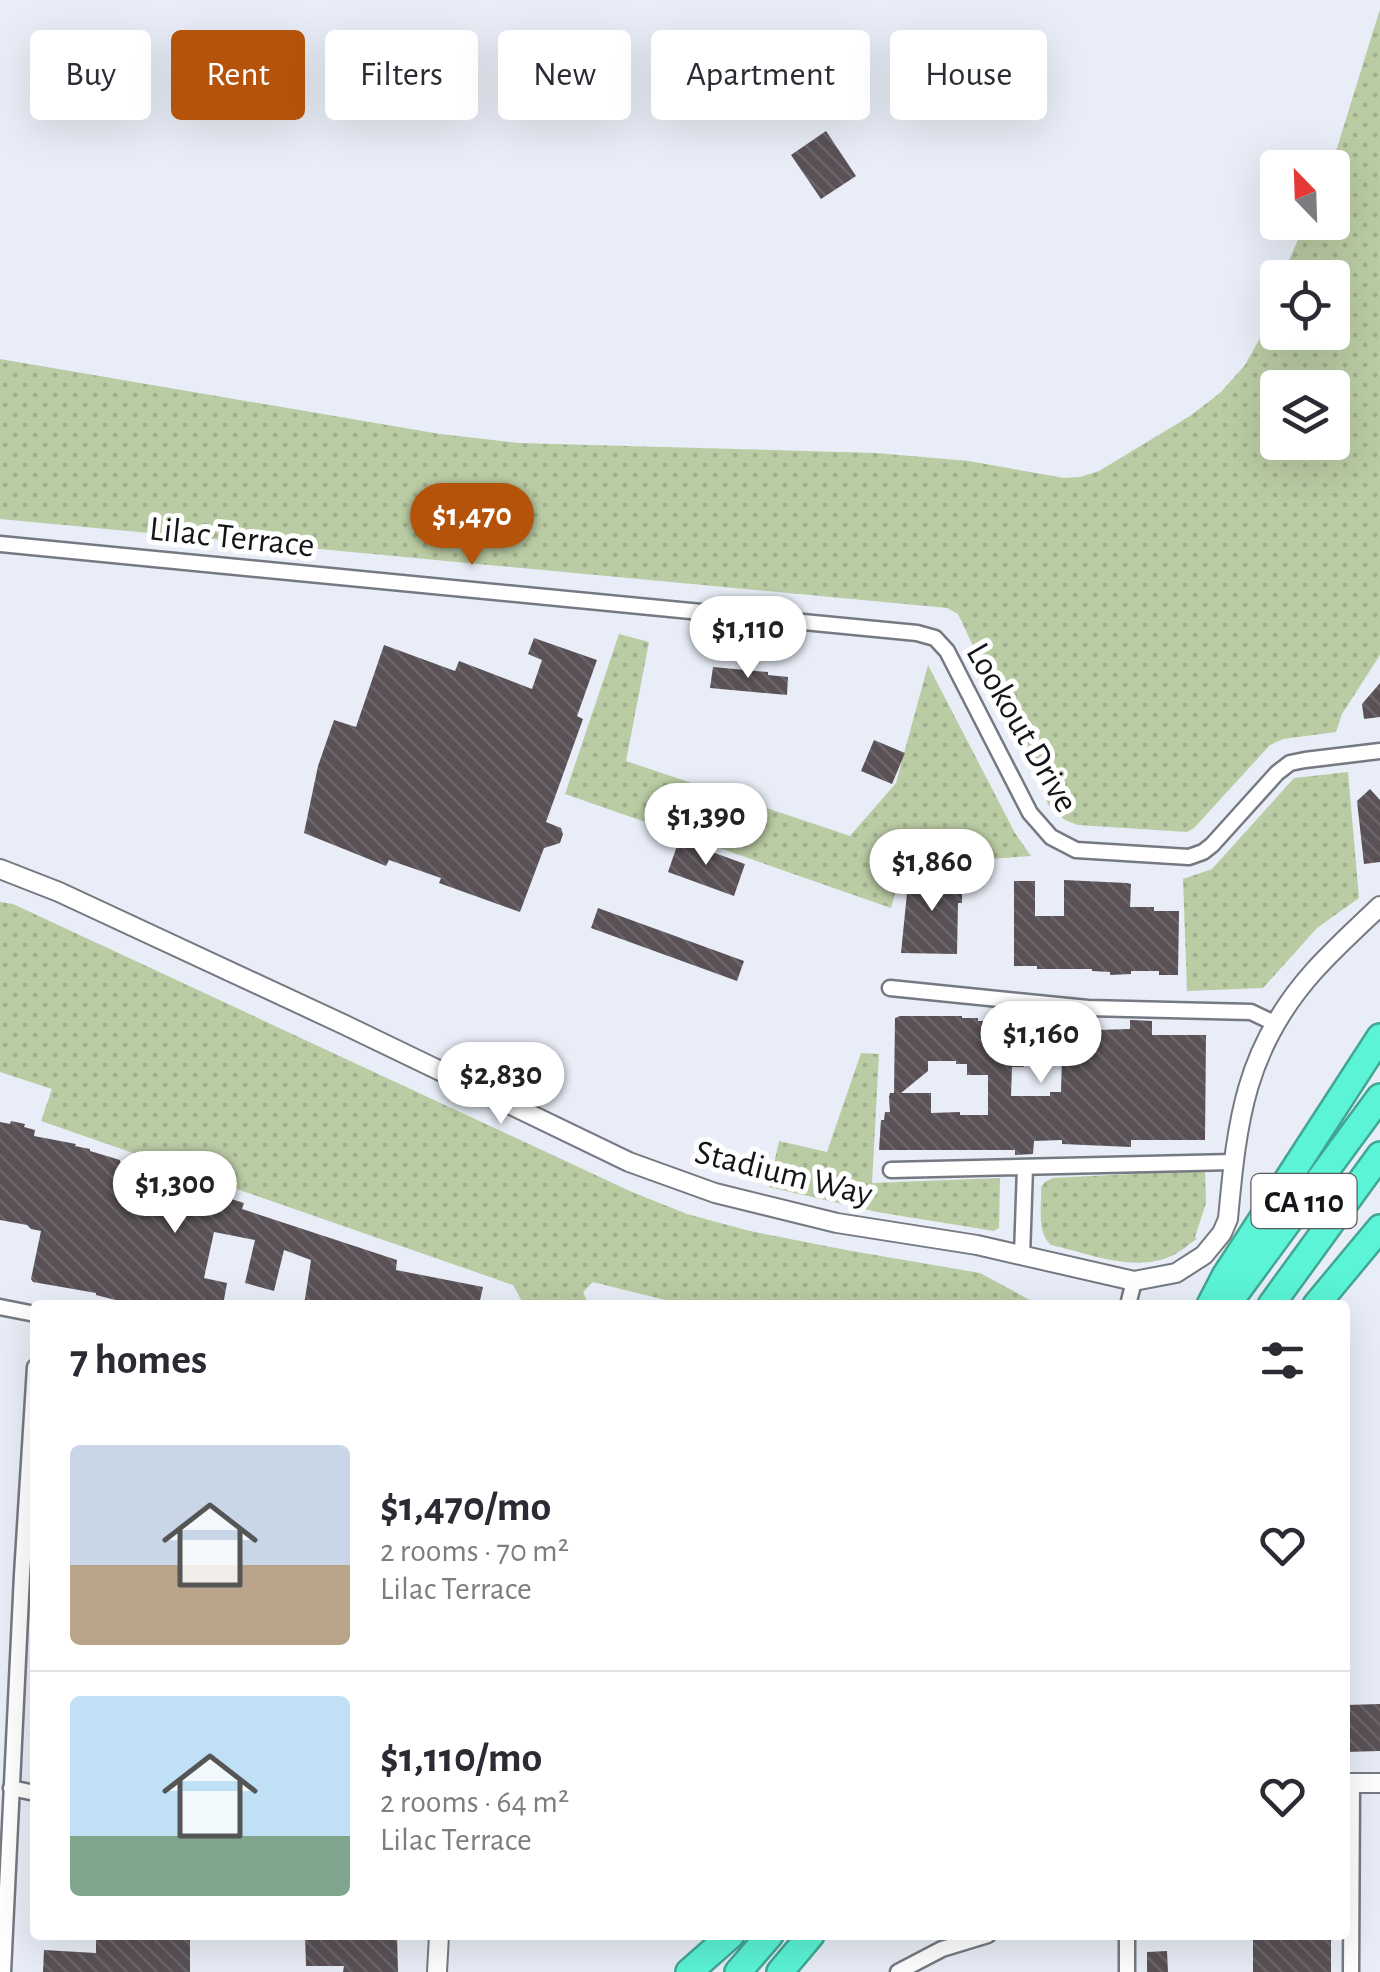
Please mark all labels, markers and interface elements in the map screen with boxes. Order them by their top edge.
chip: Buy [30,30,151,120]
chip: Rent [171,30,305,120]
chip: Filters [325,30,478,120]
chip: New [498,30,631,120]
chip: Apartment [651,30,870,120]
chip: House [890,30,1047,120]
north arrow [1260,150,1350,240]
map controls [1260,150,1350,460]
button: locate [1260,260,1350,350]
button: layers [1260,370,1350,460]
pin: $1,470 [391,483,553,568]
text: $1,470 [432,499,512,531]
street label: Lilac Terrace [147,511,316,564]
pin: $1,110 [667,596,829,681]
text: $1,110 [712,612,784,644]
street label: Lookout Drive [959,637,1084,818]
pin: $1,390 [625,783,787,868]
text: $1,390 [666,799,746,831]
pin: $1,860 [851,829,1013,914]
text: $1,860 [891,845,973,877]
pin: $1,160 [960,1001,1122,1086]
text: $1,160 [1003,1017,1079,1049]
pin: $2,830 [420,1042,582,1127]
text: $2,830 [459,1058,543,1090]
street label: Stadium Way [691,1134,876,1212]
pin: $1,300 [94,1151,256,1236]
text: $1,300 [135,1167,215,1199]
road number: CA 110 [1252,1174,1356,1228]
icon: filters [1255,1333,1310,1388]
text: 7 homes [70,1339,207,1381]
icon: home [150,1485,270,1605]
text: $1,470/mo [380,1486,551,1528]
icon: heart [1255,1518,1310,1573]
text: 2 rooms · 70 m² [380,1535,569,1567]
text: Lilac Terrace [380,1573,532,1605]
icon: home [150,1736,270,1856]
text: $1,110/mo [380,1737,542,1779]
icon: heart [1255,1769,1310,1824]
text: 2 rooms · 64 m² [380,1786,569,1818]
text: Lilac Terrace [380,1824,532,1856]

